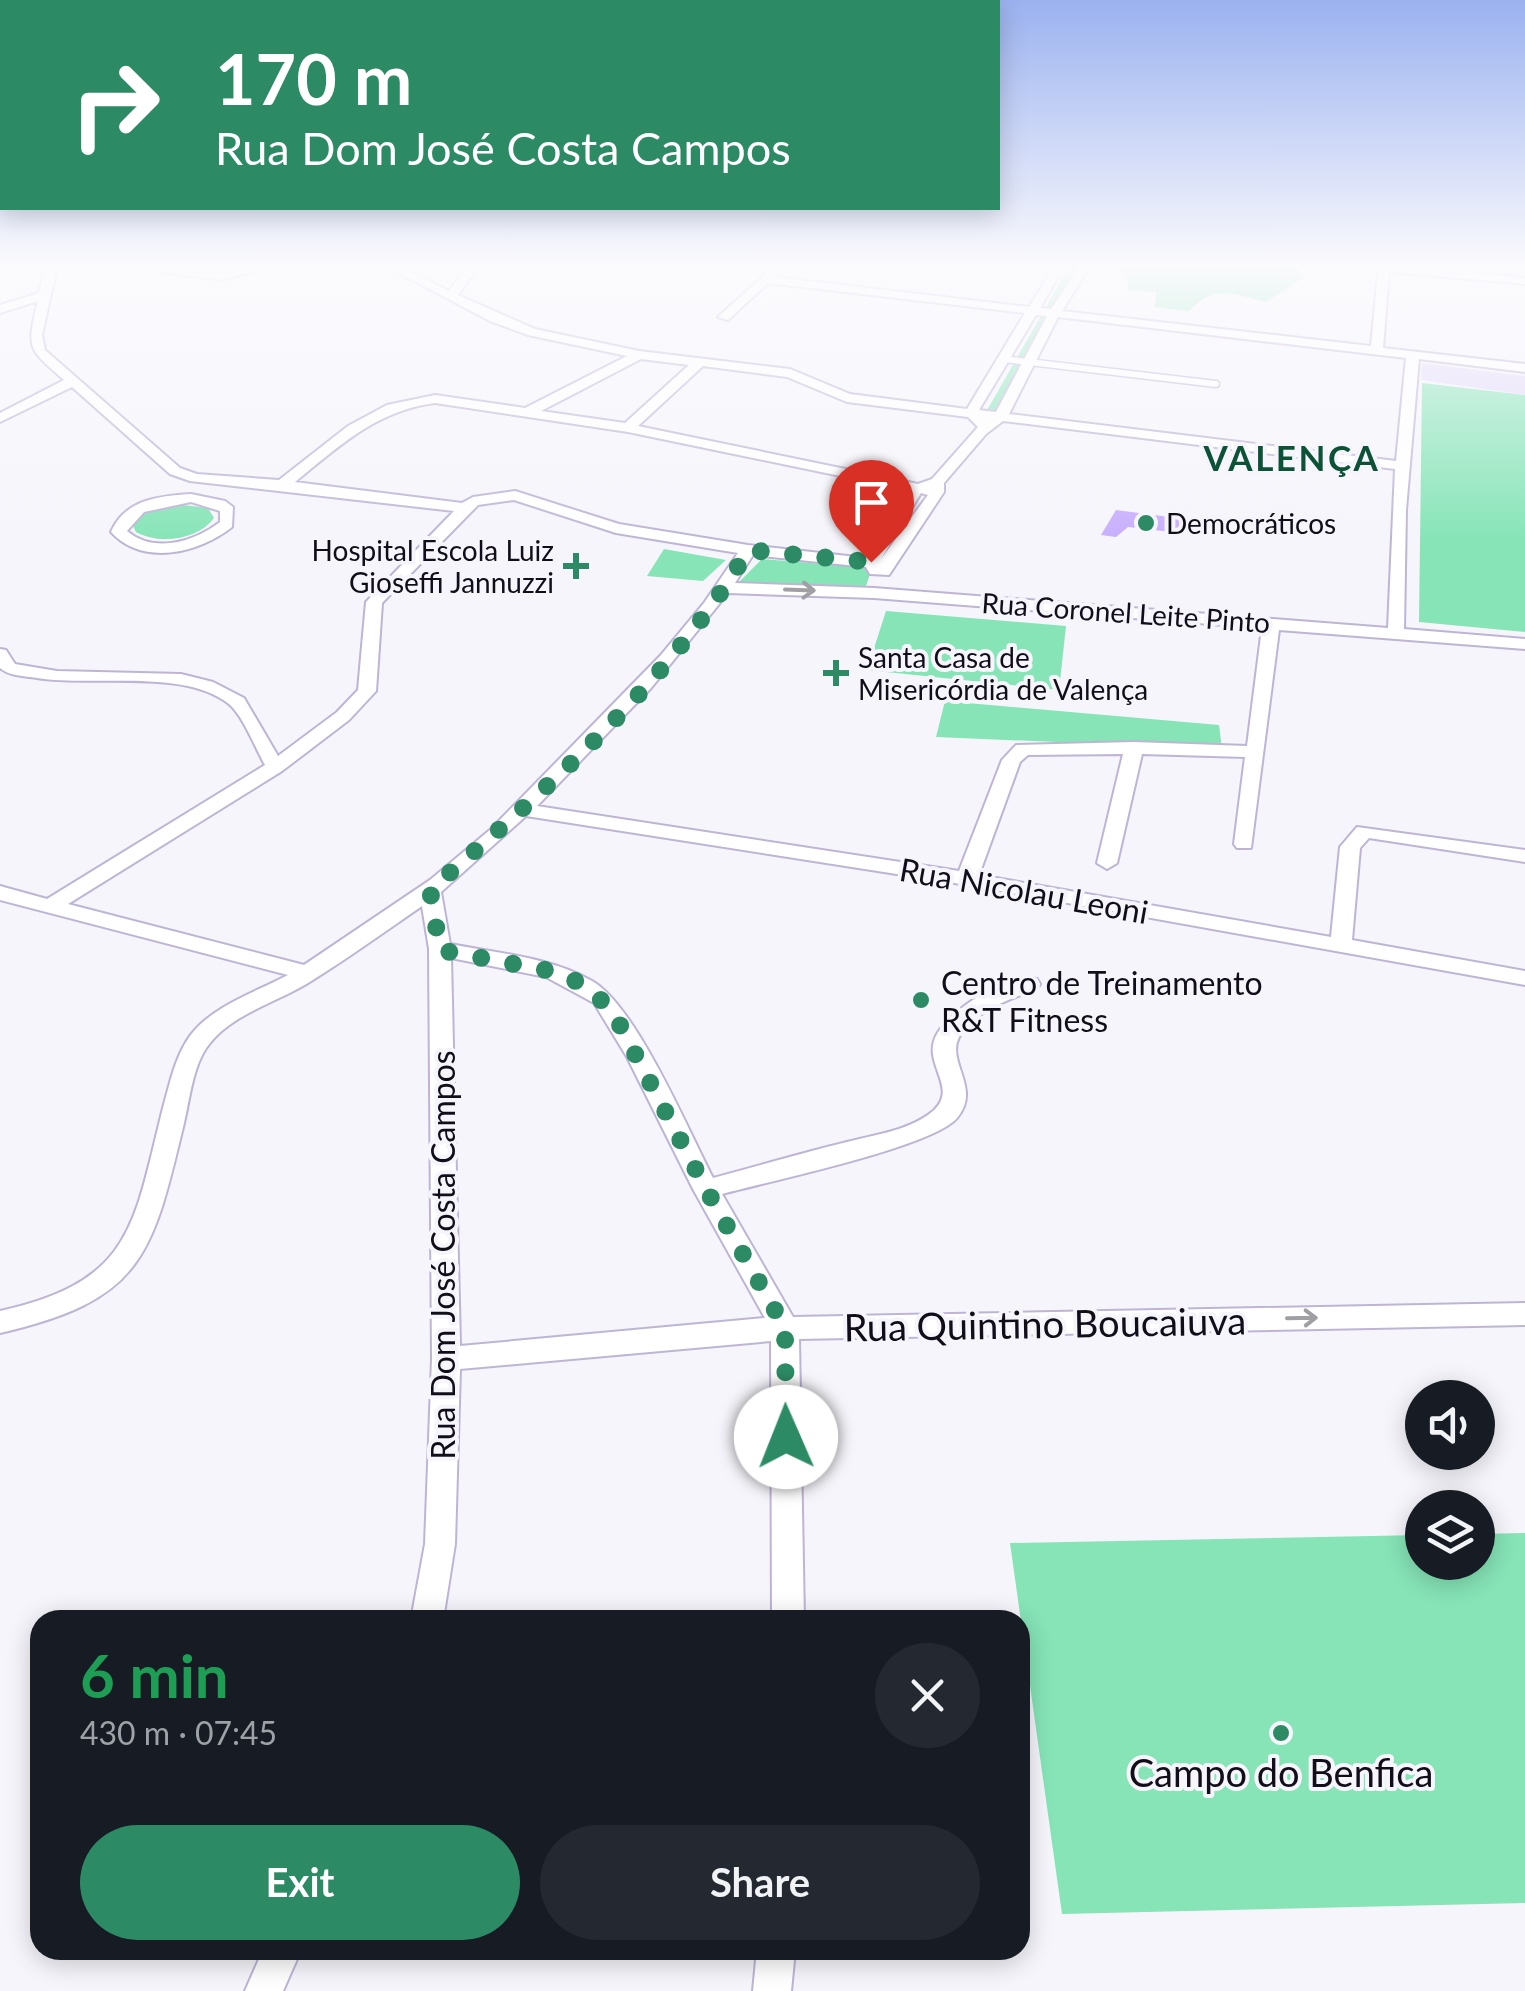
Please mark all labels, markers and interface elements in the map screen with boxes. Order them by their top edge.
text: 170 m [215,36,412,120]
icon: right [50,40,180,170]
text: Rua Dom José Costa Campos [215,121,791,175]
district label: VALENÇA [1203,436,1380,478]
pin [829,460,914,563]
icon: arrive [844,475,899,530]
place label: Democráticos [1166,506,1336,540]
marker: Democráticos [1135,512,1157,534]
place label: Hospital Escola Luiz Gioseffi Jannuzzi [312,533,554,599]
marker: Hospital Escola Luiz Gioseffi Jannuzzi [563,553,589,579]
one-way arrow [784,581,816,600]
street label: Rua Coronel Leite Pinto [981,585,1271,639]
place label: Santa Casa de Misericórdia de Valença [858,640,1148,706]
marker: Santa Casa de Misericórdia de Valença [823,660,849,686]
street label: Rua Nicolau Leoni [897,849,1151,931]
place label: Centro de Treinamento R&T Fitness [941,963,1263,1039]
marker: Centro de Treinamento R&T Fitness [910,989,932,1011]
street label: Rua Dom José Costa Campos [423,1050,462,1460]
street label: Rua Quintino Boucaiuva [843,1296,1247,1350]
one-way arrow [1286,1308,1318,1328]
map controls [1405,1380,1495,1580]
button: sound [1405,1380,1495,1470]
position arrow [734,1385,838,1489]
button: layers [1405,1490,1495,1580]
text: 6 min [80,1639,229,1711]
button: close [875,1643,980,1748]
text: 430 m · 07:45 [80,1713,277,1752]
marker: Campo do Benfica [1270,1722,1292,1744]
place label: Campo do Benfica [1129,1749,1433,1795]
button: Exit [80,1825,520,1940]
button: Share [540,1825,980,1940]

